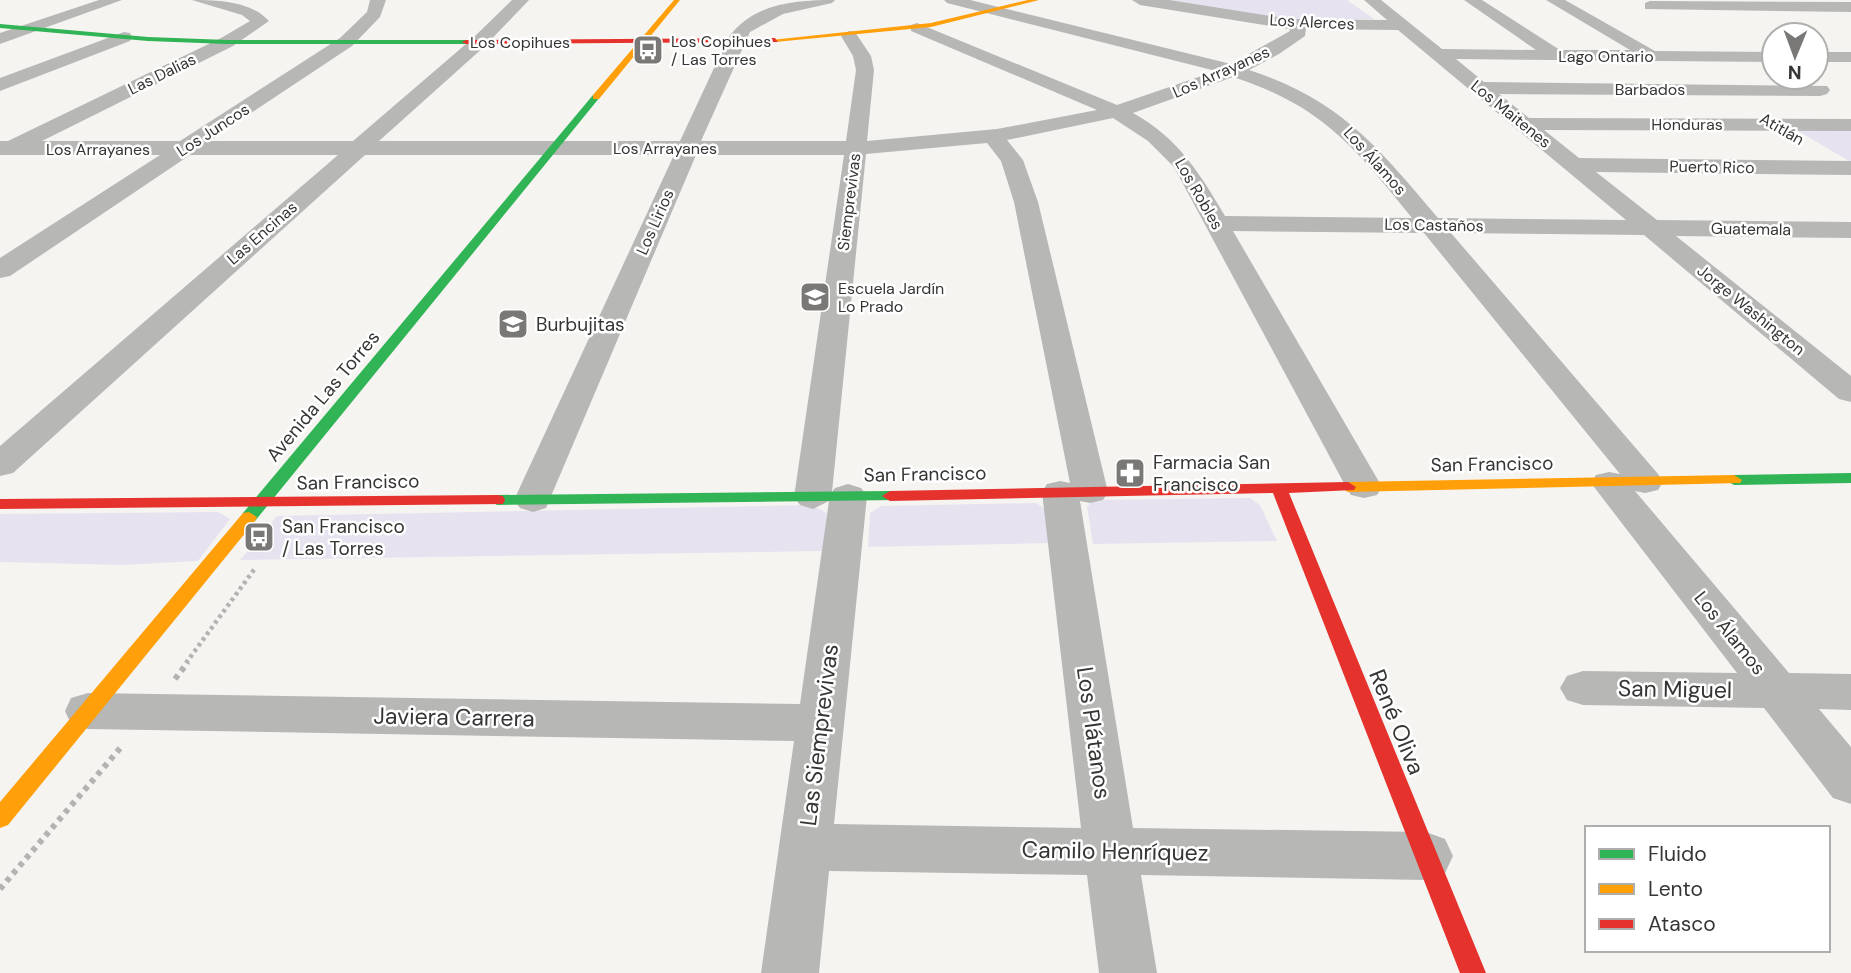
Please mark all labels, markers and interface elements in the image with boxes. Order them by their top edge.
street label: Los Alerces [1269,9,1355,35]
north arrow [1760,21,1830,91]
place label: Los Copihues / Las Torres [671,31,771,70]
street label: Los Copihues [470,32,570,53]
bus stop icon: Los Copihues / Las Torres [631,33,665,67]
street label: Los Arrayanes [1169,41,1273,103]
street label: Lago Ontario [1558,46,1654,67]
street label: Las Dalias [124,49,200,99]
text: N [1788,60,1802,85]
street label: Los Maitenes [1467,75,1555,153]
street label: Barbados [1615,79,1685,100]
street label: Los Juncos [173,99,253,161]
street label: Atitlán [1756,108,1808,150]
street label: Honduras [1651,114,1723,135]
street label: Los Álamos [1339,123,1411,199]
street label: Los Arrayanes [613,138,717,159]
street label: Los Arrayanes [46,139,150,160]
street label: Siemprevivas [833,152,865,252]
street label: Los Robles [1170,155,1228,233]
street label: Puerto Rico [1669,156,1755,178]
street label: Los Lirios [631,186,679,258]
street label: Las Encinas [222,197,302,269]
street label: Los Castaños [1384,214,1484,236]
street label: Guatemala [1711,218,1791,240]
street label: Jorge Washington [1693,260,1809,360]
place label: Escuela Jardín Lo Prado [838,278,944,317]
school or university icon: Escuela Jardín Lo Prado [798,280,832,314]
school or university icon: Burbujitas [496,307,530,341]
place label: Burbujitas [536,312,625,337]
street label: Avenida Las Torres [261,325,385,467]
place label: Farmacia San Francisco [1153,450,1270,497]
street label: San Francisco [1430,450,1554,478]
pharmacy icon: Farmacia San Francisco [1113,456,1147,490]
street label: San Francisco [863,460,987,488]
street label: San Francisco [296,468,420,496]
place label: San Francisco / Las Torres [282,514,405,561]
bus stop icon: San Francisco / Las Torres [242,520,276,554]
street label: Los Álamos [1689,586,1771,680]
street label: Las Siemprevivas [793,642,845,828]
street label: Los Plátanos [1070,665,1118,801]
street label: René Oliva [1362,665,1432,779]
street label: San Miguel [1618,673,1732,705]
street label: Javiera Carrera [373,701,535,733]
legend [1585,826,1830,952]
street label: Camilo Henríquez [1021,834,1209,868]
text: Fluido [1648,840,1707,868]
text: Lento [1648,875,1703,903]
text: Atasco [1648,910,1716,938]

